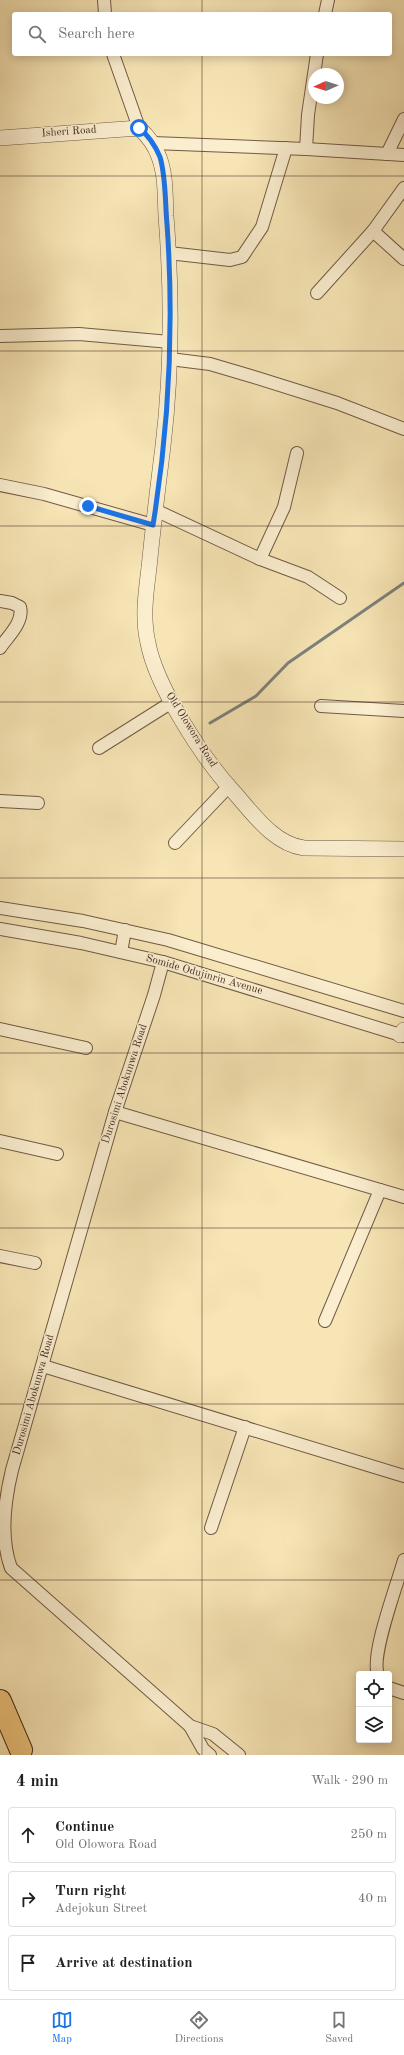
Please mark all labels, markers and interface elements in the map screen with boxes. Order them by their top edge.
search box [12,12,392,56]
icon: search [26,23,48,45]
text: Search here [58,27,135,42]
north arrow [308,68,344,104]
route start [130,119,148,137]
street label: Isheri Road [41,125,97,139]
route end [79,497,97,515]
street label: Old Olowora Road [163,690,219,770]
street label: Somide Odujinrin Avenue [144,953,264,997]
street label: Durosimi Abokunwa Road [100,1023,150,1145]
street label: Durosimi Abokunwa Road [11,1333,57,1457]
map controls [356,1671,392,1743]
button: locate [356,1671,392,1707]
button: layers [356,1707,392,1743]
text: 4 min [16,1773,59,1790]
text: Walk · 290 m [311,1774,388,1787]
text: Continue [55,1820,114,1835]
icon: ahead [17,1824,39,1846]
text: 250 m [350,1828,387,1841]
text: Old Olowora Road [55,1838,157,1851]
text: Turn right [55,1884,126,1899]
icon: right [17,1888,39,1910]
text: 40 m [358,1892,387,1905]
text: Adejokun Street [55,1902,147,1915]
icon: arrive [17,1952,39,1974]
text: Arrive at destination [55,1956,193,1971]
tab: Map [51,2009,73,2047]
tab: Directions [175,2009,223,2047]
tab: Saved [325,2009,353,2047]

